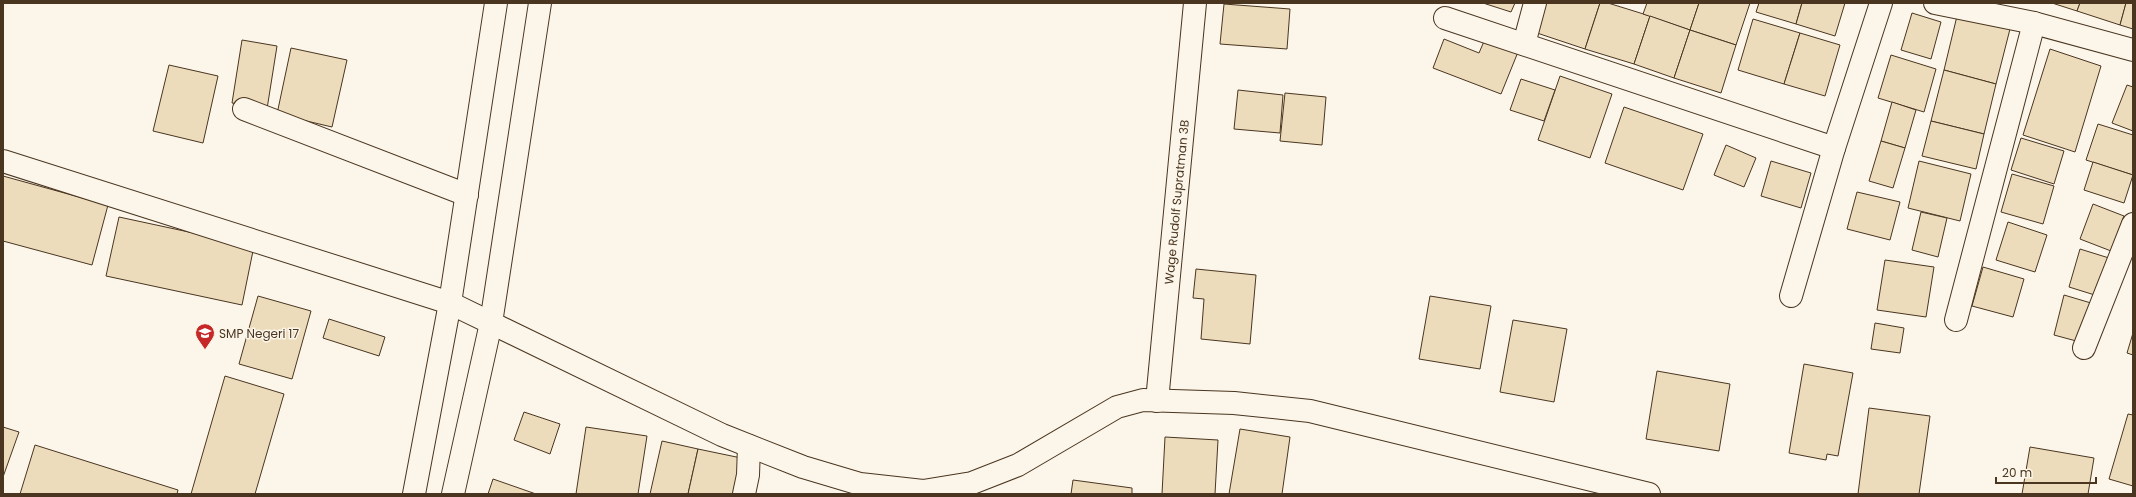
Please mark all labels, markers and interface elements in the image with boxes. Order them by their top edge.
street label: Wage Rudolf Supratman 3B [1160,119,1192,285]
school or university icon: SMP Negeri 17 [194,322,216,350]
place label: SMP Negeri 17 [219,325,299,342]
scale bar [1996,459,2096,485]
text: 20 m [2002,464,2032,481]

